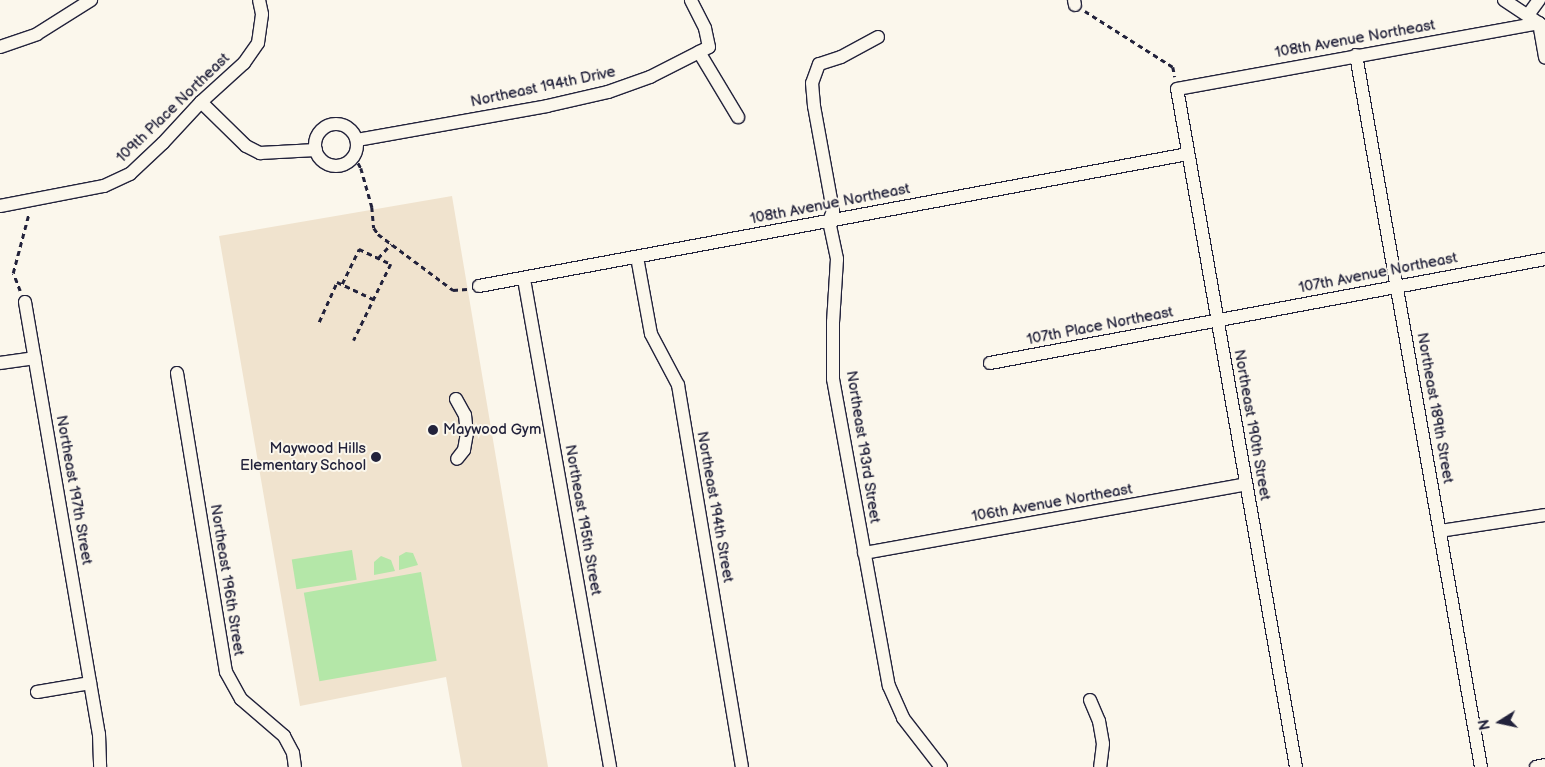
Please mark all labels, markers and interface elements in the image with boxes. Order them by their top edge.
street label: 108th Avenue Northeast [1273,16,1437,62]
street label: 109th Place Northeast [113,49,233,167]
street label: Northeast 194th Drive [469,63,617,111]
street label: 108th Avenue Northeast [749,180,911,228]
street label: 107th Avenue Northeast [1297,249,1459,297]
street label: 107th Place Northeast [1025,303,1175,349]
street label: Northeast 189th Street [1413,331,1457,485]
street label: Northeast 190th Street [1230,348,1274,502]
street label: Northeast 193rd Street [842,369,884,525]
street label: Northeast 197th Street [52,414,96,566]
place label: Maywood Gym [443,421,541,439]
marker: Maywood Gym [427,424,439,436]
street label: Northeast 194th Street [693,430,737,584]
place label: Maywood Hills Elementary School [239,439,366,474]
street label: Northeast 195th Street [561,443,605,597]
marker: Maywood Hills Elementary School [370,451,382,463]
street label: 106th Avenue Northeast [970,480,1134,526]
street label: Northeast 196th Street [206,503,248,657]
north arrow [1475,697,1525,747]
text: N [1475,718,1494,731]

